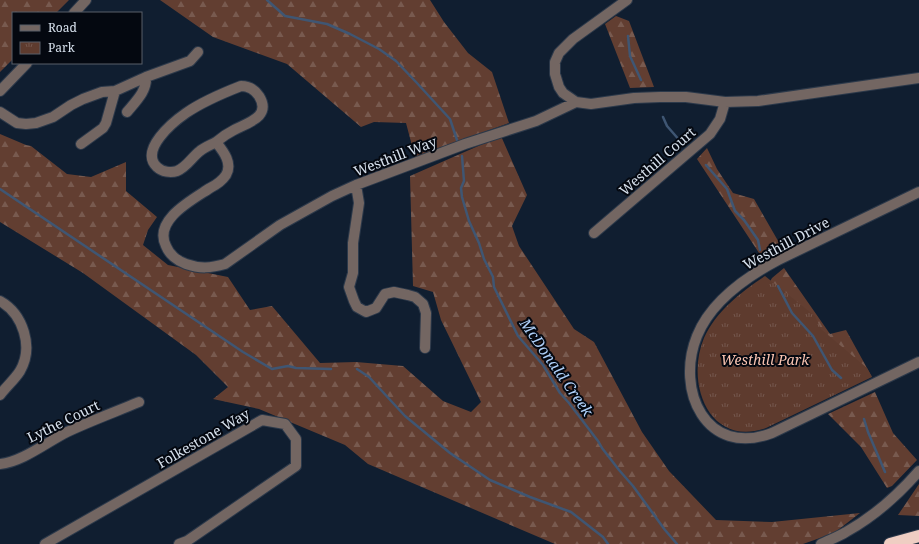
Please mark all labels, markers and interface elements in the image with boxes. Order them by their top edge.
legend [12,12,142,64]
text: Road [48,19,78,36]
text: Park [48,39,76,56]
street label: Westhill Court [615,123,699,199]
street label: Westhill Way [351,131,439,181]
street label: Westhill Drive [740,212,832,274]
water label: McDonald Creek [515,313,598,420]
park label: Westhill Park [721,350,810,369]
street label: Lythe Court [24,395,102,447]
street label: Folkestone Way [153,404,253,472]

